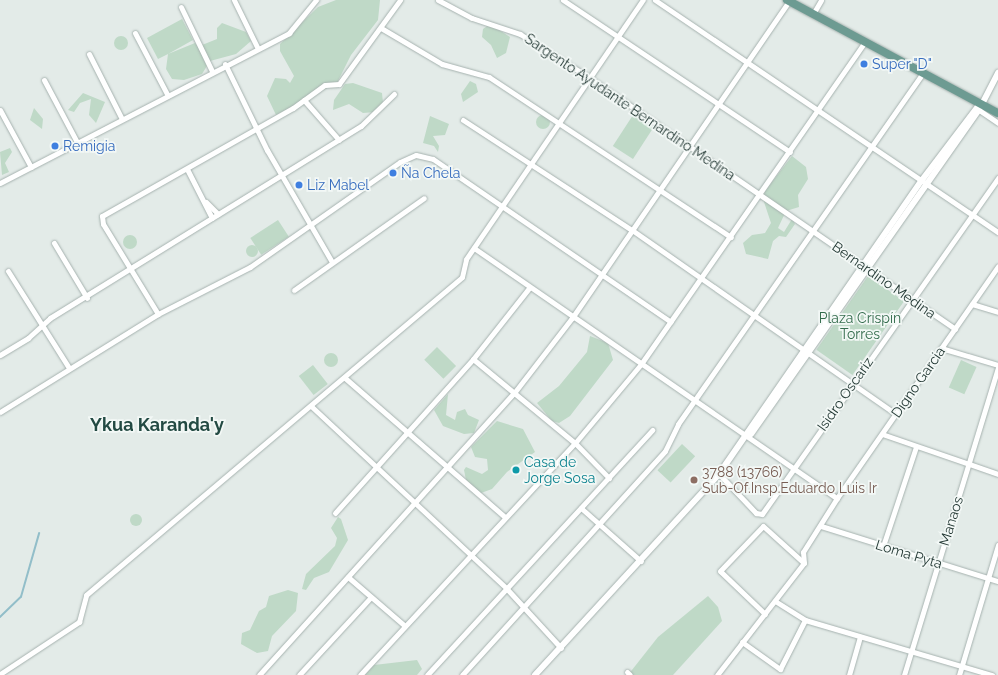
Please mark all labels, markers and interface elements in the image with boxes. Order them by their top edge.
street label: Sargento Ayudante Bernardino Medina [521,30,739,184]
place label: Super "D" [872,56,932,72]
marker: Super "D" [859,59,869,69]
place label: Remigia [63,138,115,154]
marker: Remigia [50,141,60,151]
place label: Ña Chela [401,165,460,181]
marker: Ña Chela [388,168,398,178]
place label: Liz Mabel [307,177,369,193]
marker: Liz Mabel [294,180,304,190]
street label: Bernardino Medina [829,238,939,322]
park label: Plaza Crispín Torres [819,310,901,342]
street label: Digno Garcia [887,343,949,421]
street label: Isidro Oscariz [813,354,877,434]
district label: Ykua Karanda'y [90,414,224,436]
place label: Casa de Jorge Sosa [524,454,595,486]
place label: 3788 (13766) Sub-Of.Insp.Eduardo Luis Ir [702,464,877,496]
marker: Casa de Jorge Sosa [511,465,521,475]
marker: 3788 (13766) Sub-Of.Insp.Eduardo Luis Ir [689,475,699,485]
street label: Manaos [936,494,966,548]
street label: Loma Pyta [874,536,944,572]

